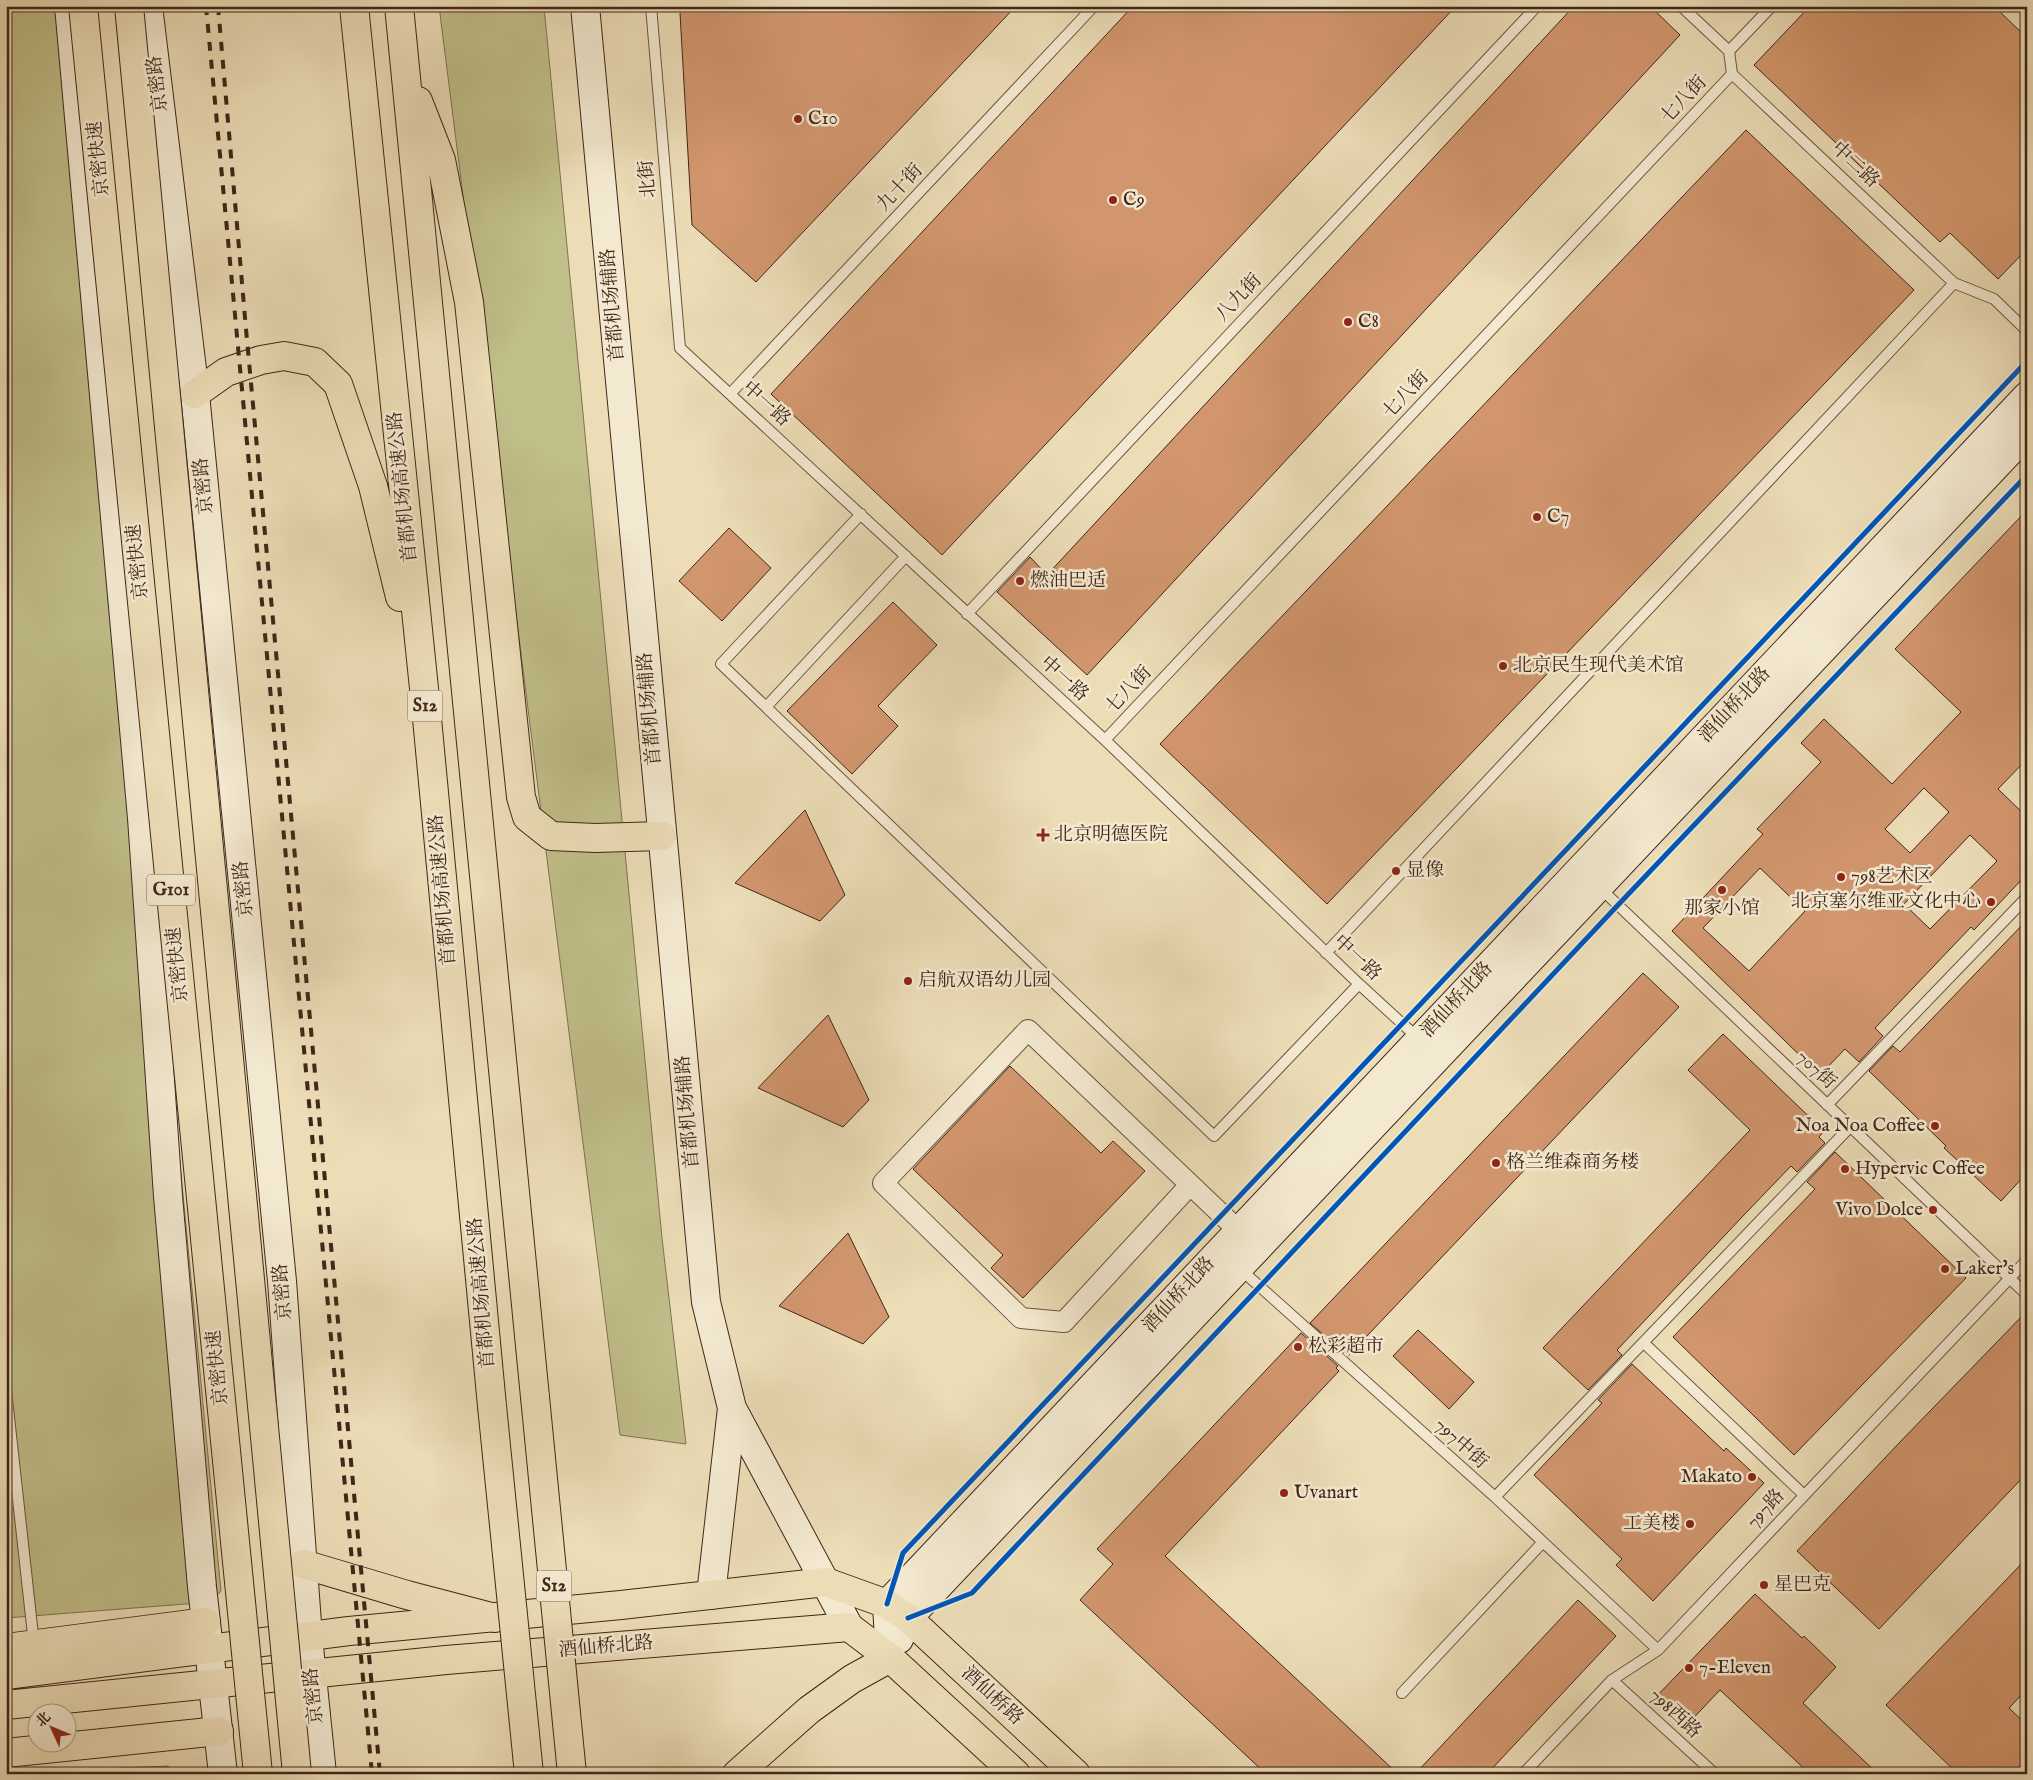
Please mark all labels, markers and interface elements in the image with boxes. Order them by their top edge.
street label: 京密路 [143,54,173,114]
street label: 七八街 [1656,71,1712,129]
place label: C10 [808,107,838,131]
marker: C10 [792,113,804,125]
street label: 京密快速 [83,120,115,198]
street label: 中二路 [1826,137,1884,193]
street label: 北街 [634,159,662,199]
street label: 九十街 [872,159,928,217]
place label: C9 [1123,188,1145,212]
marker: C9 [1107,194,1119,206]
street label: 首都机场辅路 [596,247,630,363]
street label: 八九街 [1211,269,1267,327]
place label: C8 [1358,310,1379,334]
marker: C8 [1342,316,1354,328]
street label: 七八街 [1378,366,1434,424]
street label: 中一路 [737,376,795,432]
street label: 首都机场高速公路 [383,410,423,564]
street label: 京密路 [189,456,219,516]
place label: C7 [1547,505,1569,529]
marker: C7 [1531,511,1543,523]
street label: 京密快速 [122,523,154,601]
place label: 燃油巴适 [1030,569,1106,593]
marker: 燃油巴适 [1014,575,1026,587]
street label: 首都机场辅路 [633,651,667,767]
street label: 中一路 [1035,651,1093,707]
place label: 北京民生现代美术馆 [1513,654,1684,678]
marker: 北京民生现代美术馆 [1497,660,1509,672]
street label: 七八街 [1101,661,1157,719]
street label: 酒仙桥北路 [1694,662,1776,748]
road number: S12 [408,690,442,721]
street label: 首都机场高速公路 [424,813,462,967]
place label: 北京明德医院 [1054,823,1168,847]
marker: 北京明德医院 [1036,828,1050,842]
street label: 京密路 [229,859,259,919]
place label: 显像 [1406,859,1444,883]
marker: 显像 [1390,865,1402,877]
place label: 798艺术区 [1851,865,1933,889]
marker: 798艺术区 [1835,871,1847,883]
road number: G101 [147,874,195,906]
marker: 那家小馆 [1716,884,1728,896]
place label: 北京塞尔维亚文化中心 [1791,890,1981,914]
marker: 北京塞尔维亚文化中心 [1985,896,1997,908]
place label: 那家小馆 [1684,897,1760,921]
street label: 京密快速 [162,926,194,1004]
street label: 中一路 [1328,930,1386,986]
street label: 酒仙桥北路 [1416,957,1498,1043]
place label: 启航双语幼儿园 [918,969,1051,993]
marker: 启航双语幼儿园 [902,975,914,987]
street label: 707街 [1791,1046,1841,1094]
street label: 首都机场辅路 [671,1054,705,1170]
place label: Noa Noa Coffee [1795,1114,1925,1138]
marker: Noa Noa Coffee [1929,1120,1941,1132]
place label: 格兰维森商务楼 [1506,1151,1639,1175]
marker: 格兰维森商务楼 [1490,1157,1502,1169]
place label: Hypervic Coffee [1855,1157,1985,1181]
marker: Hypervic Coffee [1839,1163,1851,1175]
place label: Vivo Dolce [1835,1198,1923,1222]
marker: Vivo Dolce [1927,1204,1939,1216]
street label: 首都机场高速公路 [463,1216,501,1370]
street label: 酒仙桥北路 [1138,1252,1220,1338]
place label: Laker's [1955,1257,2014,1281]
street label: 京密路 [269,1263,297,1321]
marker: Laker's [1939,1263,1951,1275]
street label: 京密快速 [202,1329,234,1407]
place label: 松彩超市 [1308,1335,1384,1359]
marker: 松彩超市 [1292,1341,1304,1353]
street label: 797中街 [1429,1414,1493,1474]
place label: Makato [1681,1465,1742,1489]
marker: Makato [1746,1471,1758,1483]
place label: Uvanart [1294,1481,1359,1505]
street label: 797路 [1742,1484,1790,1534]
marker: Uvanart [1278,1487,1290,1499]
place label: 工美楼 [1623,1512,1680,1536]
marker: 工美楼 [1684,1518,1696,1530]
road number: S12 [536,1570,572,1602]
place label: 星巴克 [1774,1573,1831,1597]
marker: 星巴克 [1758,1579,1770,1591]
street label: 酒仙桥北路 [558,1631,654,1663]
place label: 7-Eleven [1699,1656,1771,1680]
street label: 酒仙桥路 [956,1661,1028,1731]
marker: 7-Eleven [1683,1662,1695,1674]
street label: 京密路 [299,1666,329,1726]
street label: 798西路 [1644,1684,1706,1744]
north arrow [28,1702,78,1752]
text: 北 [32,1708,55,1731]

